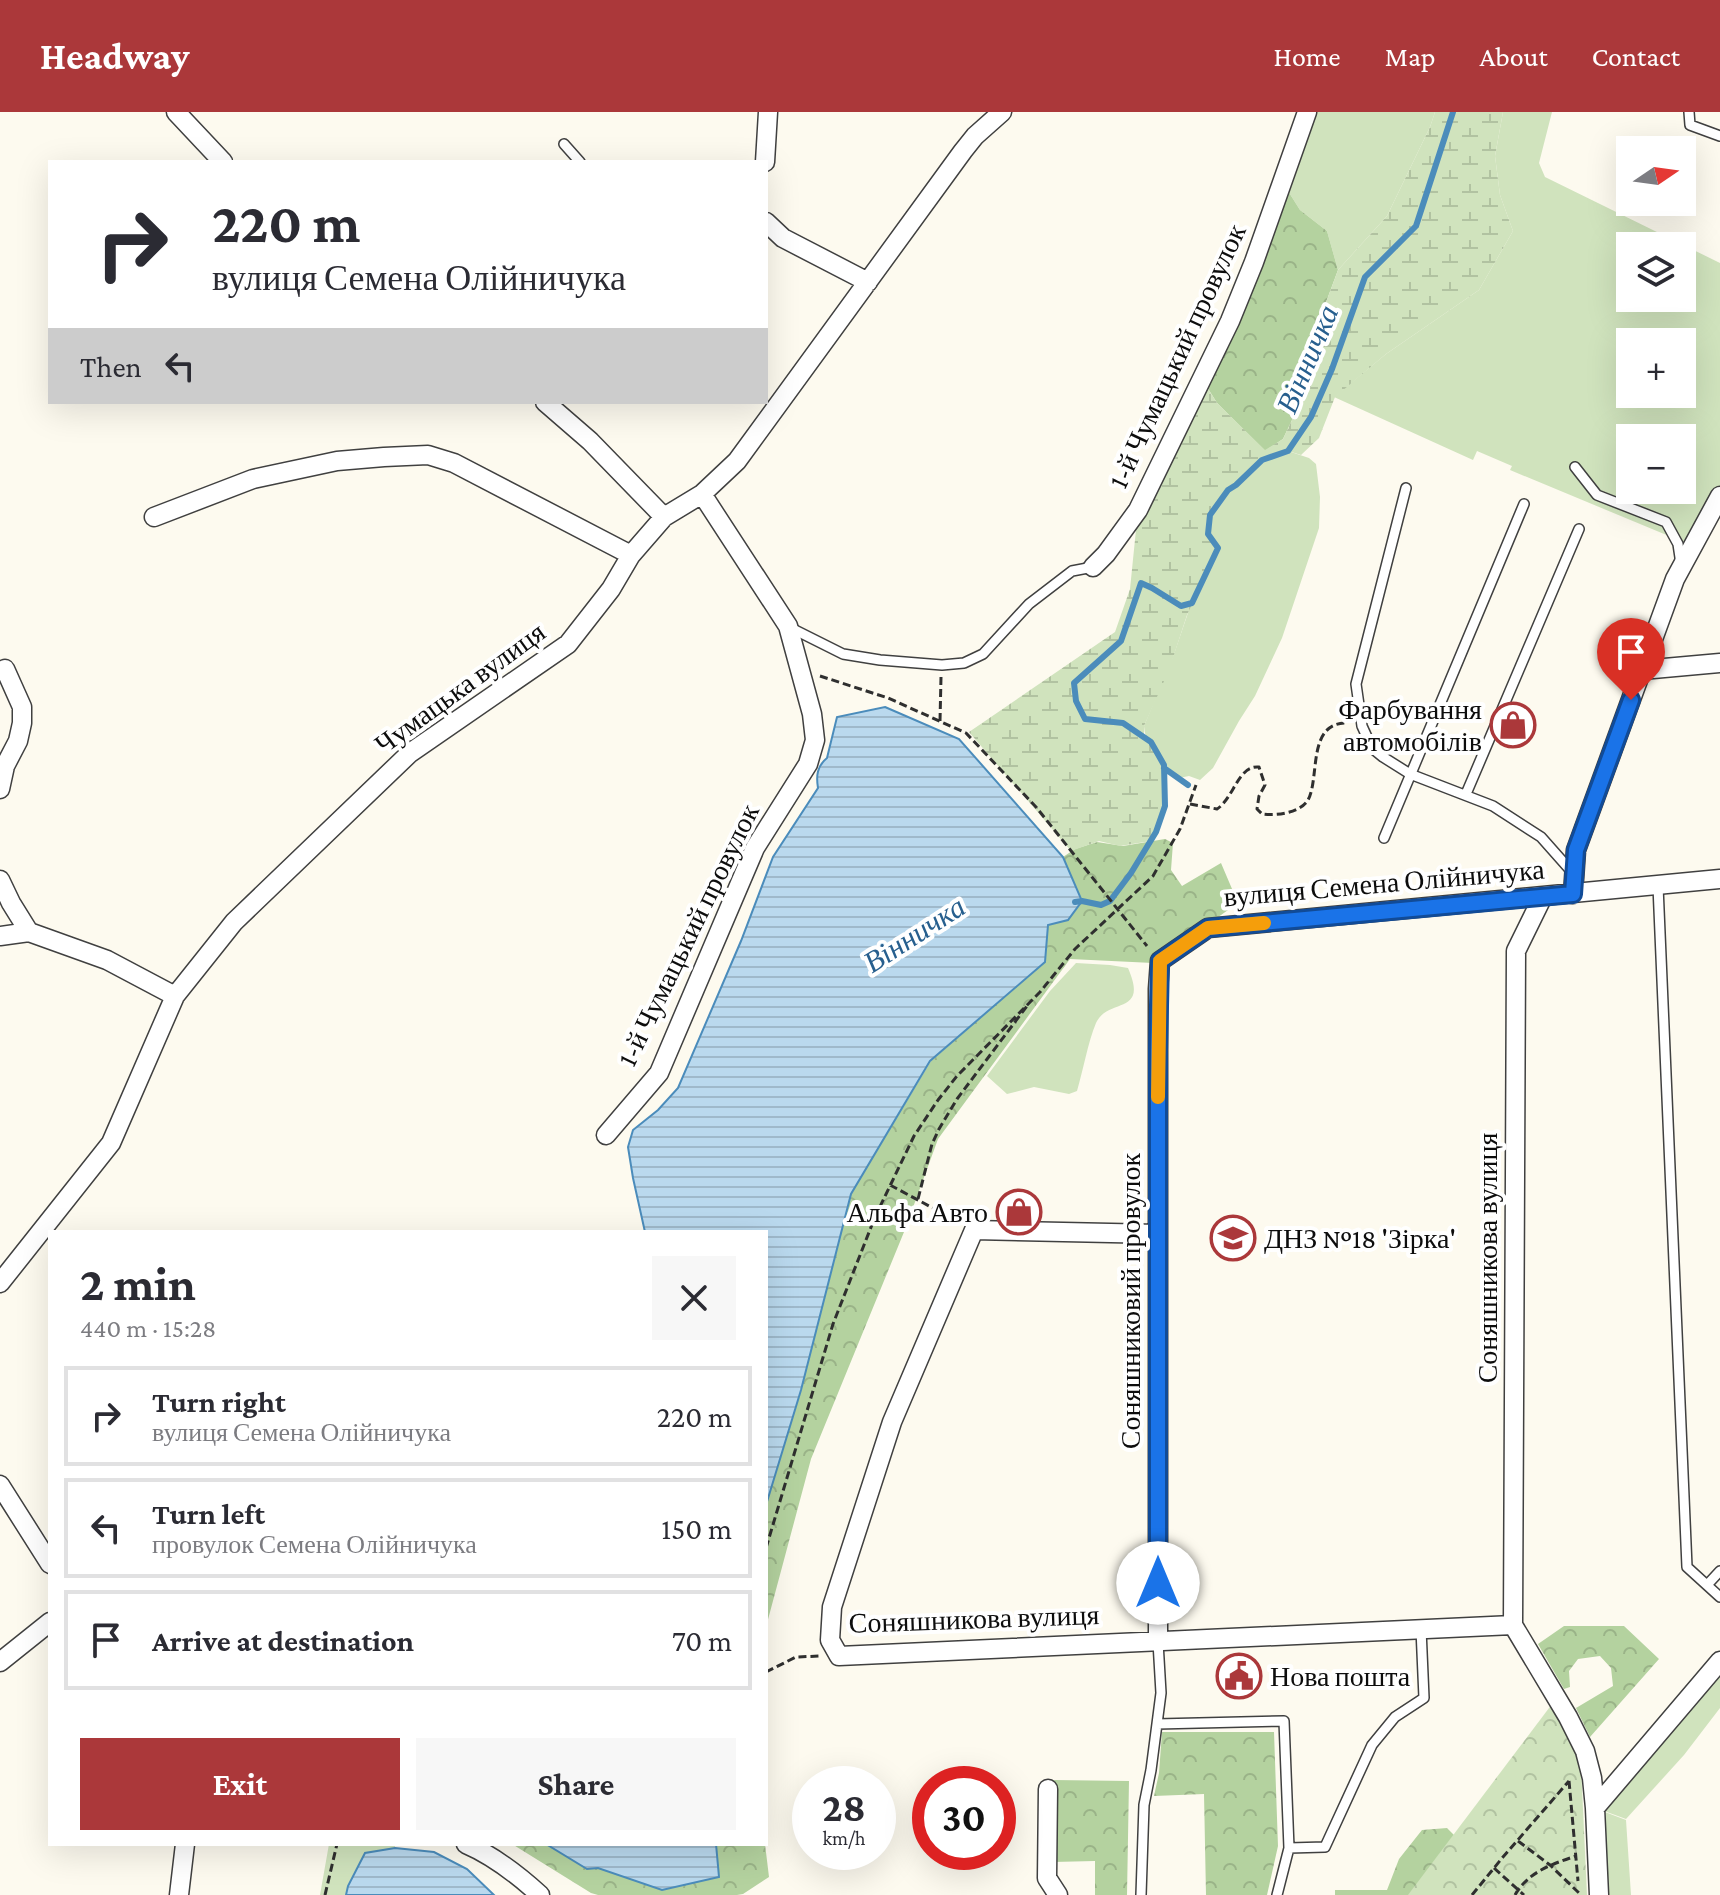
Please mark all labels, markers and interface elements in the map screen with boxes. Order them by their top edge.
text: Headway [40,35,190,77]
text: Home [1274,41,1341,72]
text: Map [1385,41,1436,72]
text: About [1480,41,1548,72]
text: Contact [1592,41,1680,72]
north arrow [1616,136,1696,216]
map controls [1616,136,1696,504]
icon: right [80,192,184,296]
text: 220 m [212,192,361,254]
street label: 1-й Чумацький провулок [1102,219,1252,493]
button: layers [1616,232,1696,312]
text: вулиця Семена Олійничука [212,258,626,298]
water label: Вінничка [1270,300,1344,418]
button: + [1616,328,1696,408]
icon: left [158,344,202,388]
text: Then [80,350,142,383]
button: − [1616,424,1696,504]
street label: Чумацька вулиця [369,616,551,760]
pin [1597,618,1665,700]
icon: arrive [1609,630,1653,674]
place label: Фарбування автомобілів [1338,694,1482,757]
shop icon: Фарбування автомобілів [1489,701,1537,749]
street label: 1-й Чумацький провулок [611,799,765,1071]
street label: вулиця Семена Олійничука [1222,853,1546,912]
water label: Вінничка [857,889,971,979]
street label: Соняшникова вулиця [1472,1133,1503,1383]
street label: Соняшниковий провулок [1115,1152,1146,1449]
shop icon: Альфа Авто [995,1188,1043,1236]
place label: Альфа Авто [847,1197,988,1228]
school or university icon: ДНЗ №18 'Зірка' [1209,1214,1257,1262]
place label: ДНЗ №18 'Зірка' [1264,1223,1456,1254]
button: close [652,1256,736,1340]
text: 2 min [80,1257,196,1310]
text: 440 m · 15:28 [80,1314,216,1343]
text: Turn right [152,1385,286,1418]
icon: right [84,1394,128,1438]
text: 220 m [657,1400,732,1433]
text: вулиця Семена Олійничука [152,1418,451,1447]
text: Turn left [152,1497,265,1530]
icon: left [84,1506,128,1550]
text: 150 m [661,1512,732,1545]
text: провулок Семена Олійничука [152,1530,477,1559]
position arrow [1116,1541,1200,1625]
street label: Соняшникова вулиця [848,1599,1100,1639]
icon: arrive [84,1618,128,1662]
text: Arrive at destination [152,1624,414,1657]
text: 70 m [672,1624,732,1657]
public building icon: Нова пошта [1215,1652,1263,1700]
place label: Нова пошта [1270,1661,1411,1692]
button: Exit [80,1738,400,1830]
button: Share [416,1738,736,1830]
speed limit sign: 30 [912,1766,1016,1870]
text: 28 [822,1785,866,1830]
text: km/h [822,1827,866,1849]

